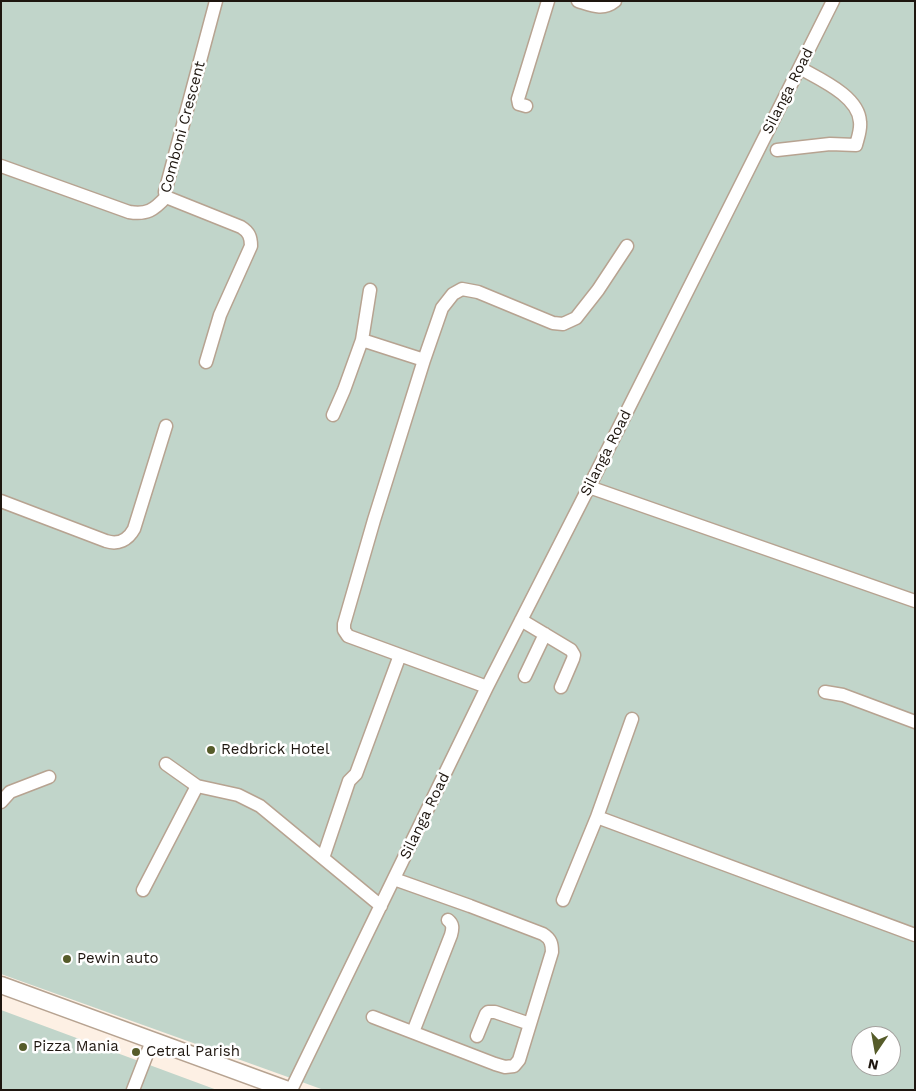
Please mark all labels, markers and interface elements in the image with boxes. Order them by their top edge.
street label: Silanga Road [759,45,817,137]
street label: Comboni Crescent [157,59,209,195]
street label: Silanga Road [577,407,635,499]
place label: Redbrick Hotel [221,741,330,759]
marker: Redbrick Hotel [205,744,217,756]
street label: Silanga Road [396,770,454,862]
place label: Pewin auto [77,950,158,968]
marker: Pewin auto [61,953,73,965]
north arrow [851,1026,901,1076]
place label: Pizza Mania [33,1038,119,1056]
marker: Pizza Mania [17,1041,29,1053]
place label: Cetral Parish [146,1043,240,1061]
marker: Cetral Parish [130,1046,142,1058]
text: N [866,1056,880,1074]

